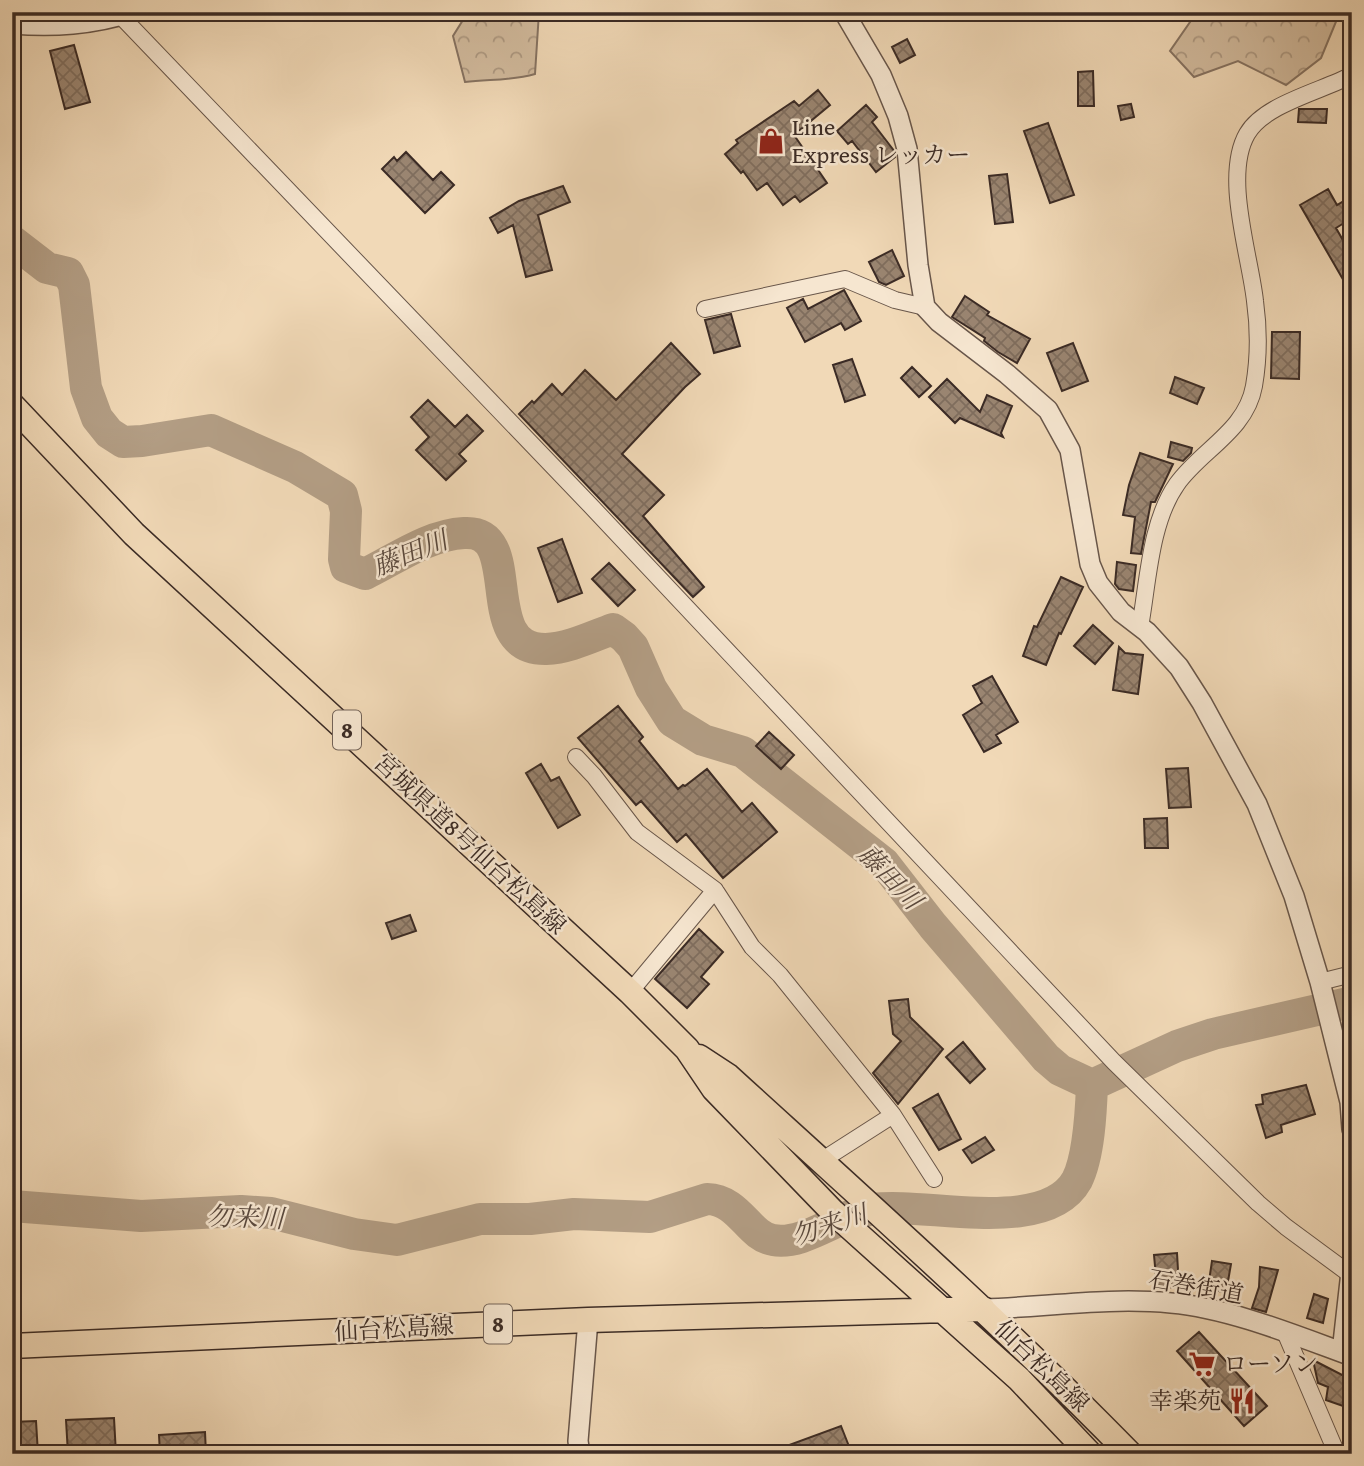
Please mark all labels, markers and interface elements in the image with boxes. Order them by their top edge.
place label: Line Express レッカー [792,109,970,172]
shop icon: Line Express レッカー [756,126,786,156]
water label: 藤田川 [366,519,456,585]
road number: 8 [333,710,361,750]
street label: 宮城県道8号仙台松島線 [366,745,574,942]
water label: 藤田川 [849,835,934,920]
water label: 勿来川 [786,1193,875,1255]
water label: 勿来川 [205,1196,288,1237]
street label: 石巻街道 [1146,1261,1246,1312]
road number: 8 [484,1304,512,1344]
street label: 仙台松島線 [333,1308,455,1349]
street label: 仙台松島線 [987,1311,1098,1420]
place label: ローソン [1223,1346,1318,1381]
supermarket icon: ローソン [1187,1349,1217,1379]
place label: 幸楽苑 [1149,1383,1221,1418]
restaurant icon: 幸楽苑 [1227,1386,1257,1416]

